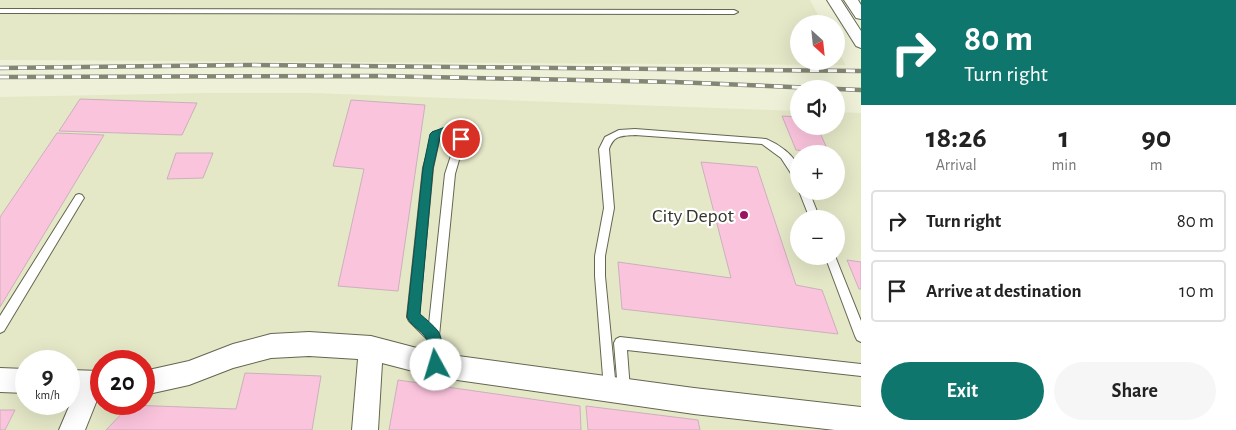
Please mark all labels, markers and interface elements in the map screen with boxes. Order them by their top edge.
north arrow [790,15,845,70]
map controls [790,15,845,265]
icon: right [881,20,946,85]
text: 80 m [964,22,1033,57]
text: Turn right [964,63,1048,85]
button: sound [790,80,845,135]
pin [440,118,482,160]
text: 18:26 [926,123,987,153]
text: 1 [1059,123,1069,153]
text: 90 [1141,123,1171,153]
icon: arrive [447,125,475,153]
button: + [790,145,845,200]
text: Arrival [936,157,977,173]
text: min [1052,157,1076,173]
text: m [1150,157,1163,173]
place label: City Depot [652,206,735,226]
icon: right [883,207,911,235]
marker: City Depot [738,209,750,221]
button: − [790,210,845,265]
text: Turn right [926,212,1001,231]
text: 80 m [1177,212,1214,231]
icon: arrive [883,277,911,305]
text: Arrive at destination [926,282,1082,301]
text: 10 m [1179,282,1214,301]
position arrow [409,338,461,390]
speed limit sign: 20 [90,350,155,415]
button: Exit [881,362,1044,420]
button: Share [1054,362,1216,420]
text: 9 [41,364,54,389]
text: km/h [35,389,60,401]

